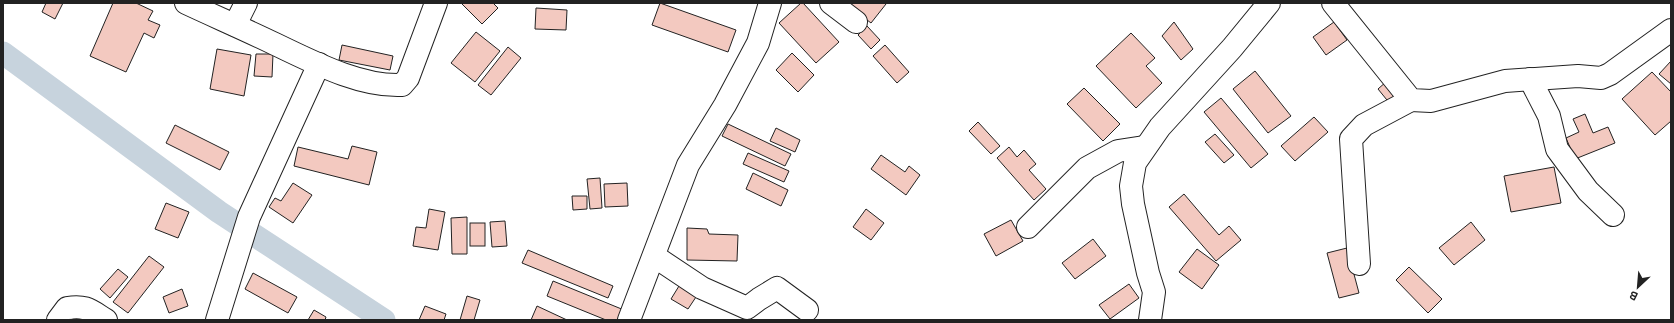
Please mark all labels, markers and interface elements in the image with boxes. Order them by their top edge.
north arrow [1618,267,1658,307]
text: B [1627,288,1640,303]

